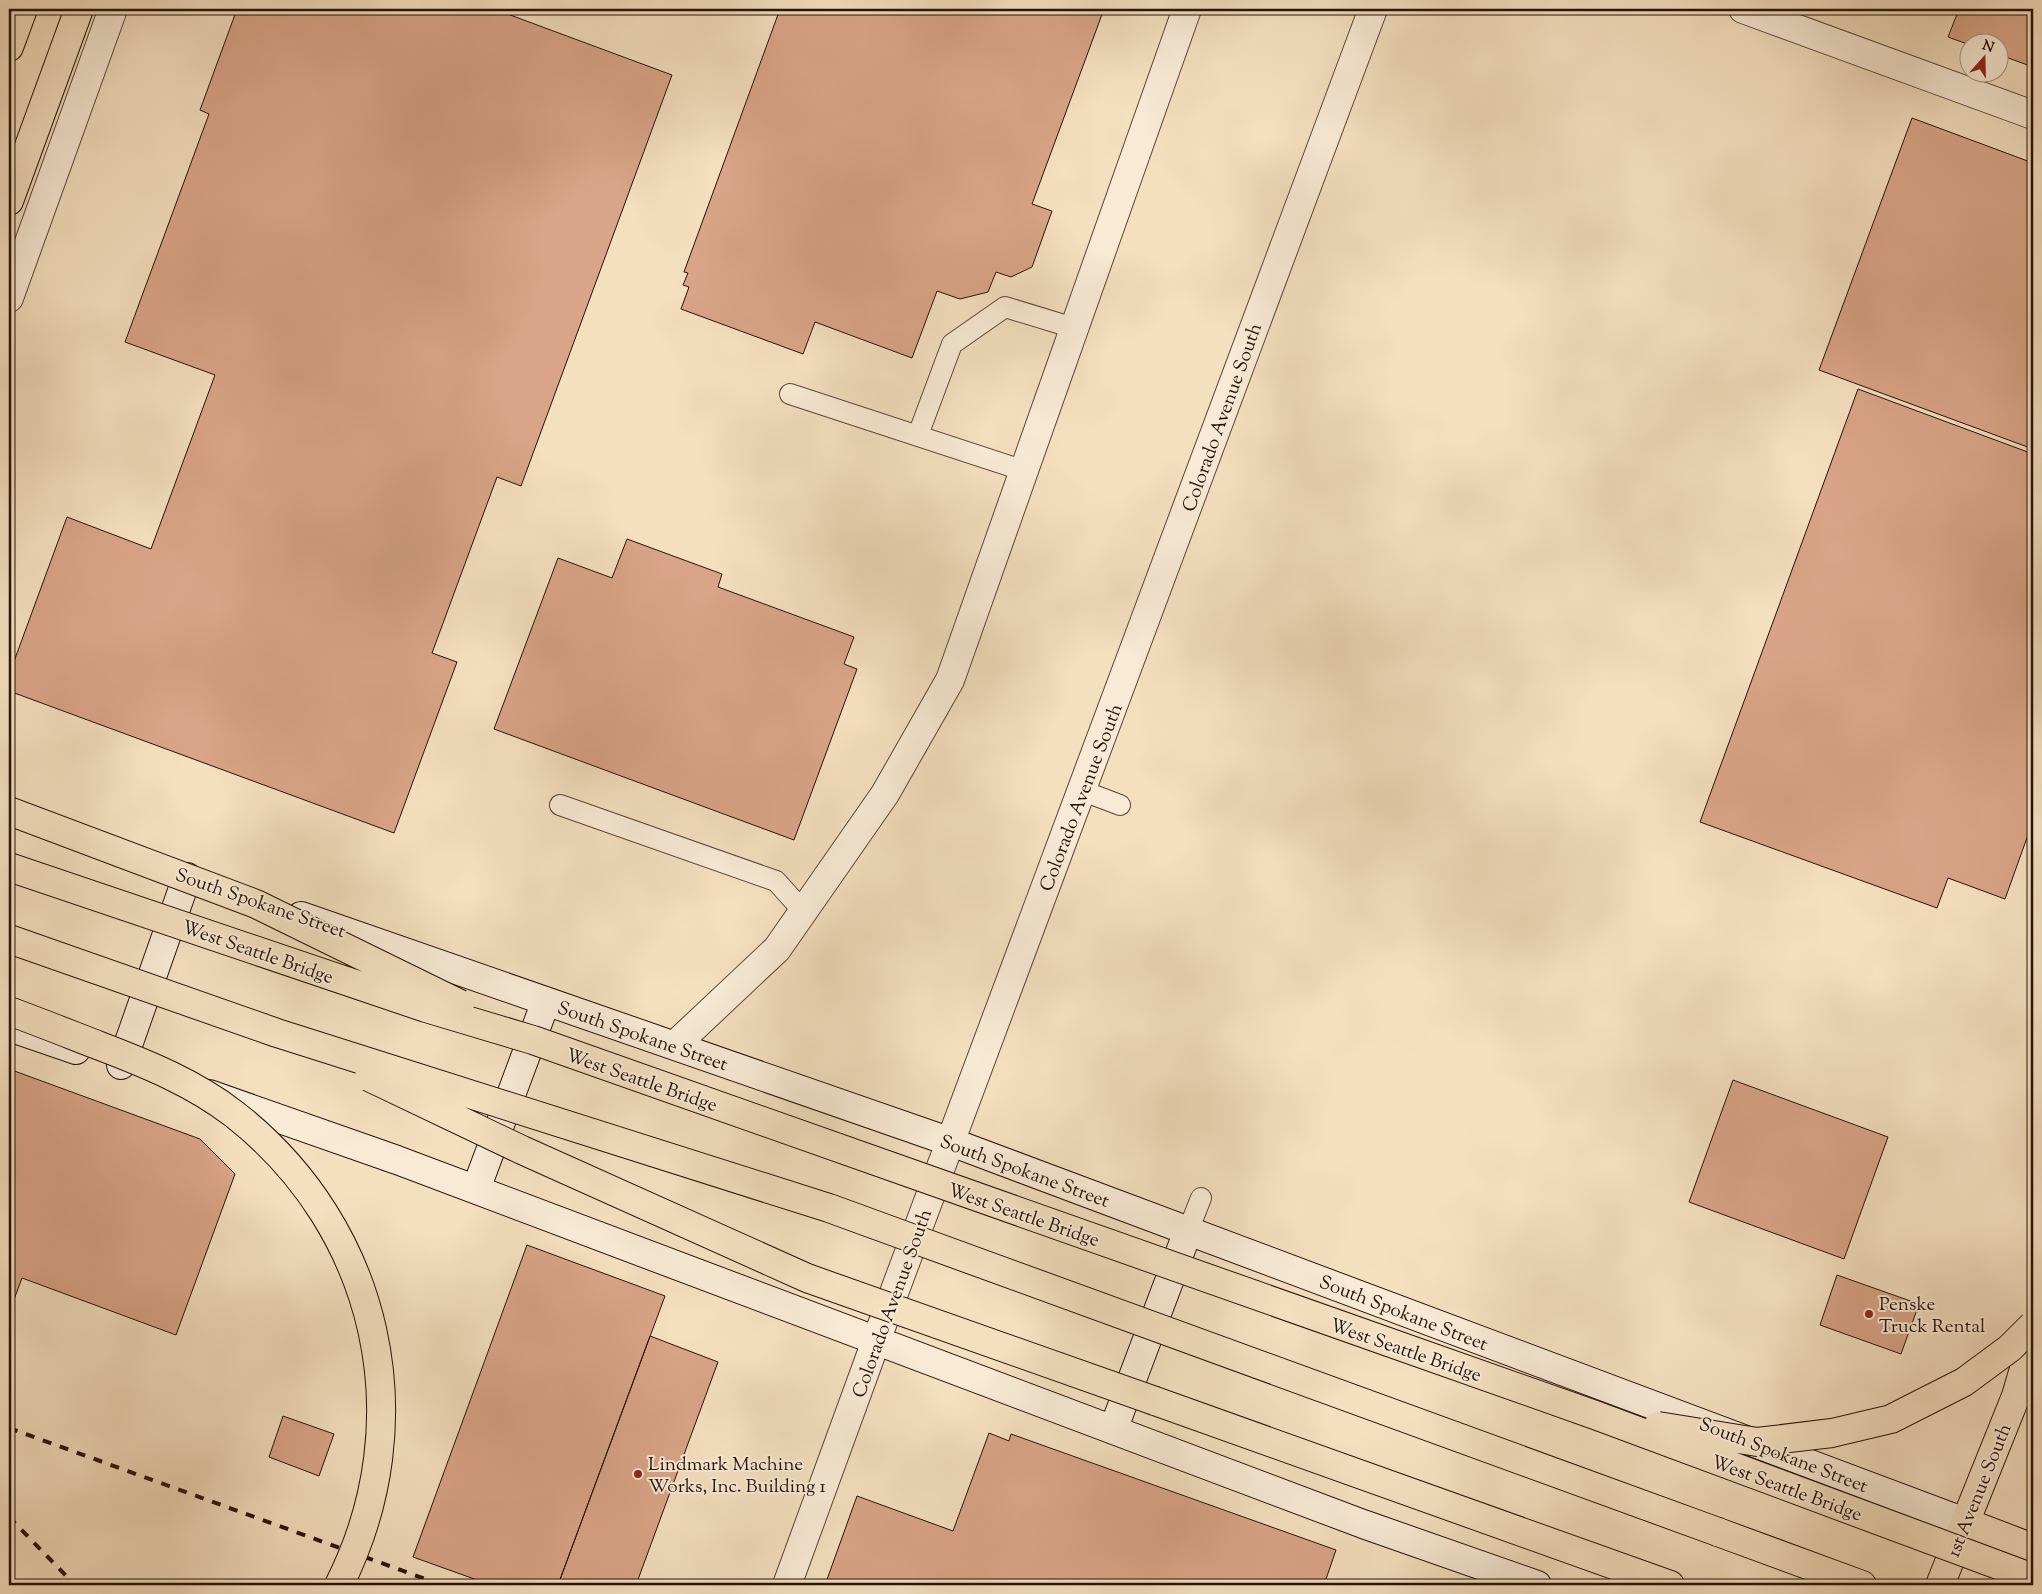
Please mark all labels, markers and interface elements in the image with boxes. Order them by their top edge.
north arrow [1960,32,2010,82]
text: N [1979,36,1996,59]
street label: Colorado Avenue South [1177,320,1270,516]
street label: Colorado Avenue South [1034,700,1131,896]
street label: South Spokane Street [171,863,350,946]
street label: West Seattle Bridge [178,915,337,992]
street label: South Spokane Street [553,996,732,1079]
street label: West Seattle Bridge [562,1043,721,1120]
street label: South Spokane Street [936,1129,1113,1216]
street label: West Seattle Bridge [944,1178,1103,1255]
street label: Colorado Avenue South [847,1206,940,1402]
street label: South Spokane Street [1315,1270,1492,1359]
place label: Penske Truck Rental [1879,1292,1985,1341]
marker: Penske Truck Rental [1863,1308,1875,1320]
street label: West Seattle Bridge [1326,1313,1485,1390]
street label: South Spokane Street [1695,1412,1872,1501]
street label: 1st Avenue South [1941,1420,2019,1562]
street label: West Seattle Bridge [1707,1449,1866,1529]
place label: Lindmark Machine Works, Inc. Building 1 [648,1452,826,1501]
marker: Lindmark Machine Works, Inc. Building 1 [632,1468,644,1480]

